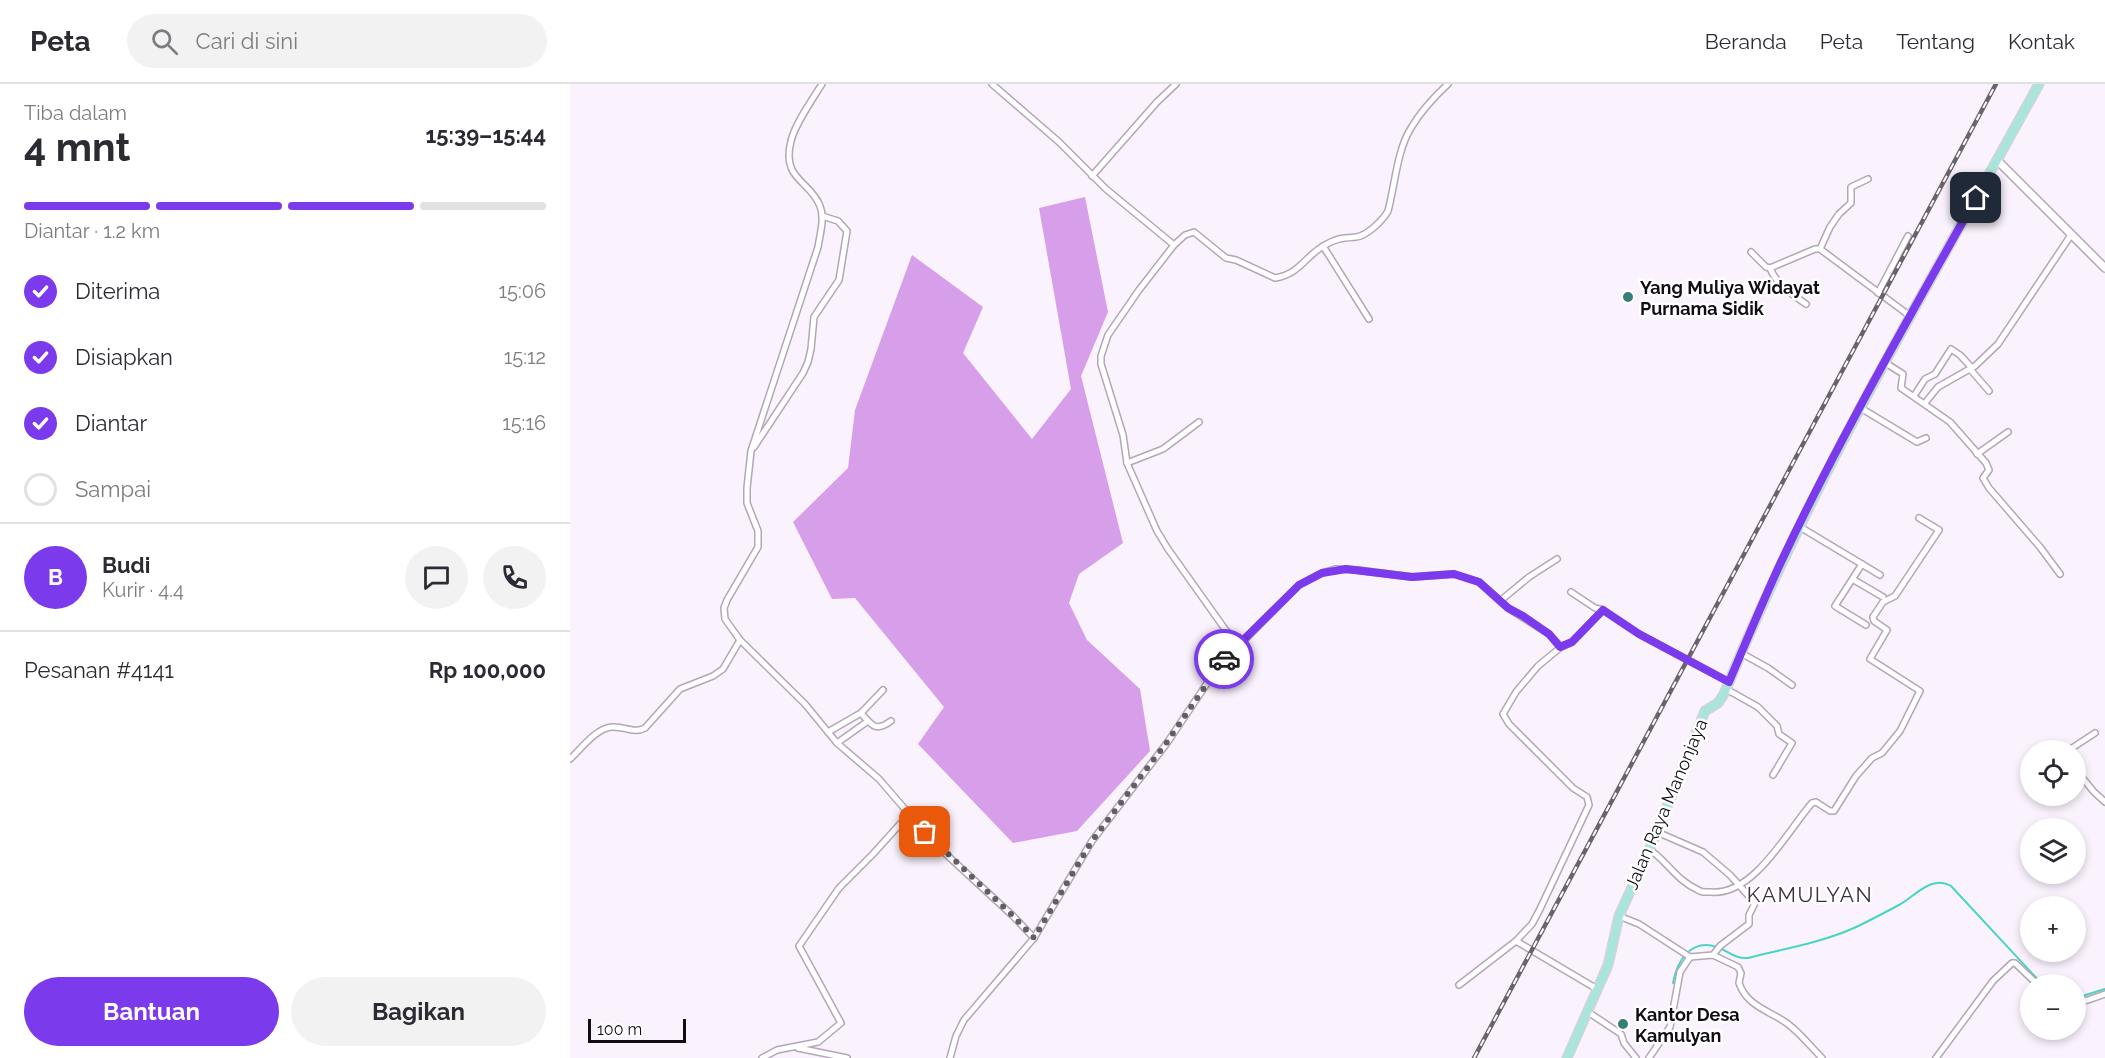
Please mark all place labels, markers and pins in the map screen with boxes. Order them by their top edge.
pin [1950,172,2001,223]
place label: Yang Muliya Widayat Purnama Sidik [1640,277,1820,319]
marker: Yang Muliya Widayat Purnama Sidik [1621,290,1635,304]
pin [899,806,950,857]
place label: Kantor Desa Kamulyan [1635,1004,1740,1046]
marker: Kantor Desa Kamulyan [1616,1017,1630,1031]

